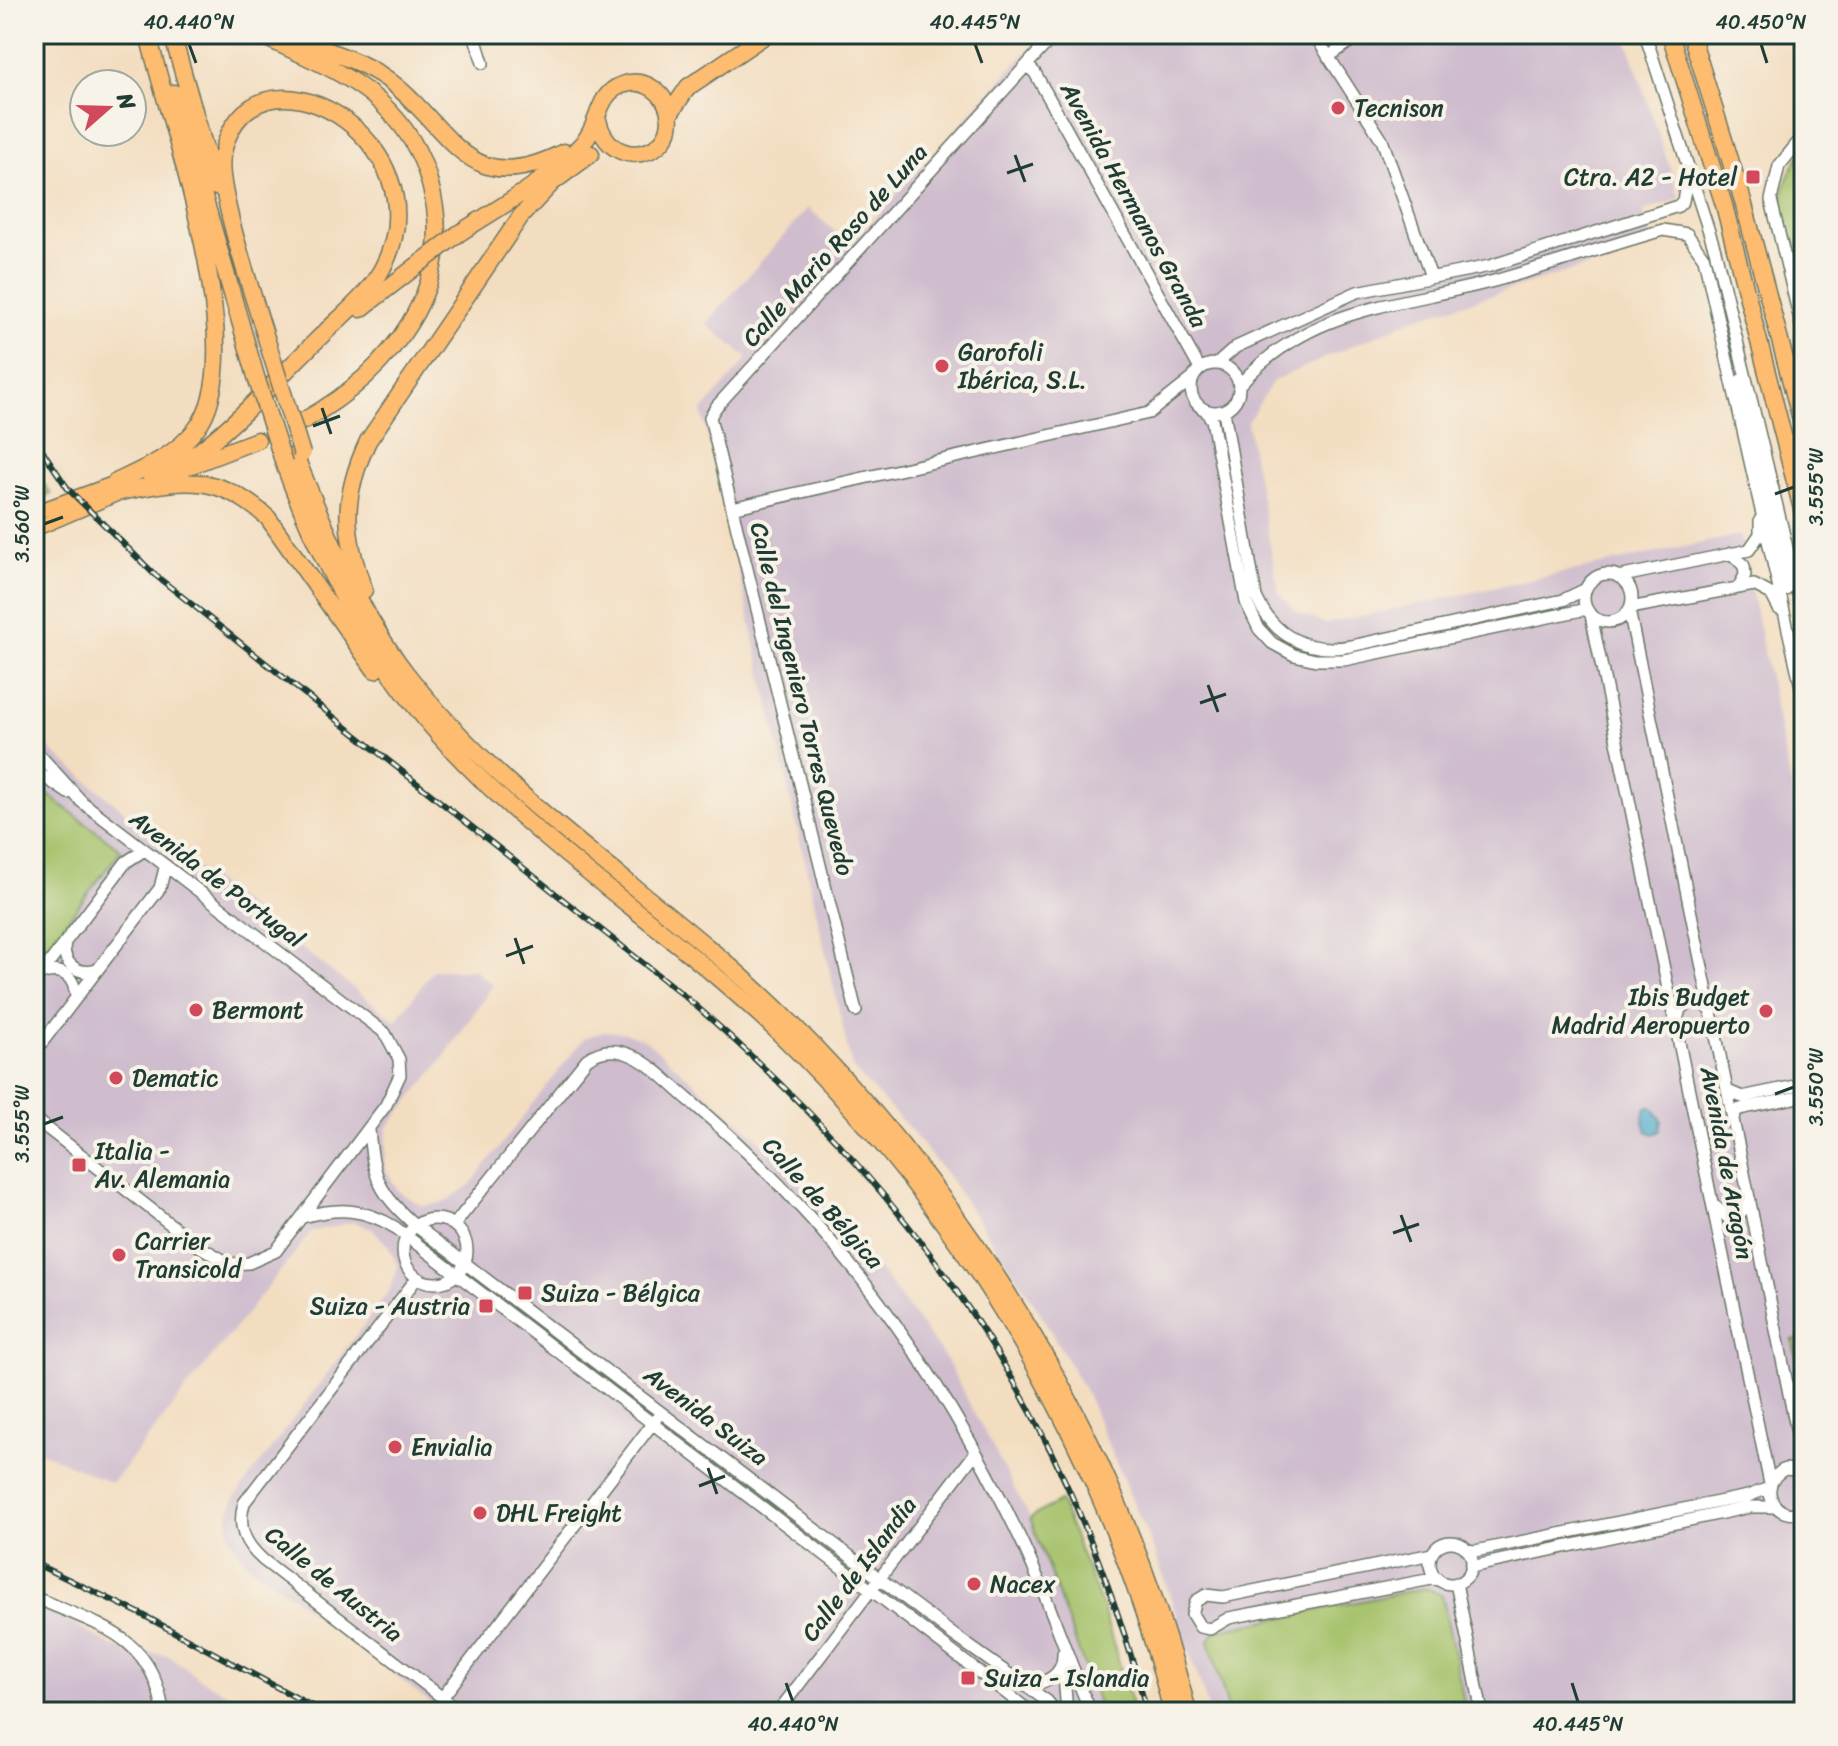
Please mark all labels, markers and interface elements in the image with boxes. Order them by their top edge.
text: 40.440°N [143,5,235,40]
text: 40.445°N [930,5,1021,40]
text: 40.450°N [1716,5,1807,40]
north arrow [68,68,148,148]
street label: Avenida Hermanos Granda [1048,73,1220,337]
text: N [105,87,148,116]
place label: Tecnison [1354,87,1444,129]
marker: Tecnison [1329,99,1347,117]
street label: Calle Mario Roso de Luna [732,133,938,357]
place label: Ctra. A2 - Hotel [1564,156,1738,198]
marker: Ctra. A2 - Hotel [1744,168,1762,186]
place label: Garofoli Ibérica, S.L. [957,331,1087,401]
marker: Garofoli Ibérica, S.L. [933,357,951,375]
text: 3.555°W [1799,448,1834,526]
text: 3.560°W [5,485,40,563]
street label: Calle del Ingeniero Torres Quevedo [738,518,866,880]
street label: Avenida de Portugal [119,798,315,960]
place label: Ibis Budget Madrid Aeropuerto [1551,976,1750,1046]
place label: Bermont [212,989,303,1031]
marker: Bermont [187,1001,205,1019]
marker: Ibis Budget Madrid Aeropuerto [1757,1002,1775,1020]
text: 3.550°W [1799,1047,1834,1126]
place label: Dematic [132,1057,218,1099]
street label: Avenida de Aragón [1688,1062,1766,1263]
marker: Dematic [107,1069,125,1087]
text: 3.555°W [5,1085,40,1163]
street label: Calle de Bélgica [752,1127,895,1280]
place label: Italia - Av. Alemania [94,1130,230,1200]
marker: Italia - Av. Alemania [70,1156,88,1174]
place label: Carrier Transicold [135,1220,242,1290]
marker: Carrier Transicold [110,1246,128,1264]
place label: Suiza - Bélgica [541,1272,701,1314]
marker: Suiza - Bélgica [516,1284,534,1302]
place label: Suiza - Austria [310,1285,470,1327]
marker: Suiza - Austria [477,1297,495,1315]
street label: Avenida Suiza [634,1354,778,1477]
place label: Envialia [411,1426,493,1468]
marker: Envialia [386,1438,404,1456]
street label: Calle de Islandia [790,1487,928,1651]
place label: DHL Freight [496,1492,622,1534]
marker: DHL Freight [471,1504,489,1522]
street label: Calle de Austria [255,1515,413,1653]
place label: Nacex [990,1563,1056,1605]
marker: Nacex [965,1575,983,1593]
place label: Suiza - Islandia [984,1657,1149,1699]
marker: Suiza - Islandia [959,1669,977,1687]
text: 40.440°N [747,1707,839,1742]
text: 40.445°N [1533,1707,1624,1742]

